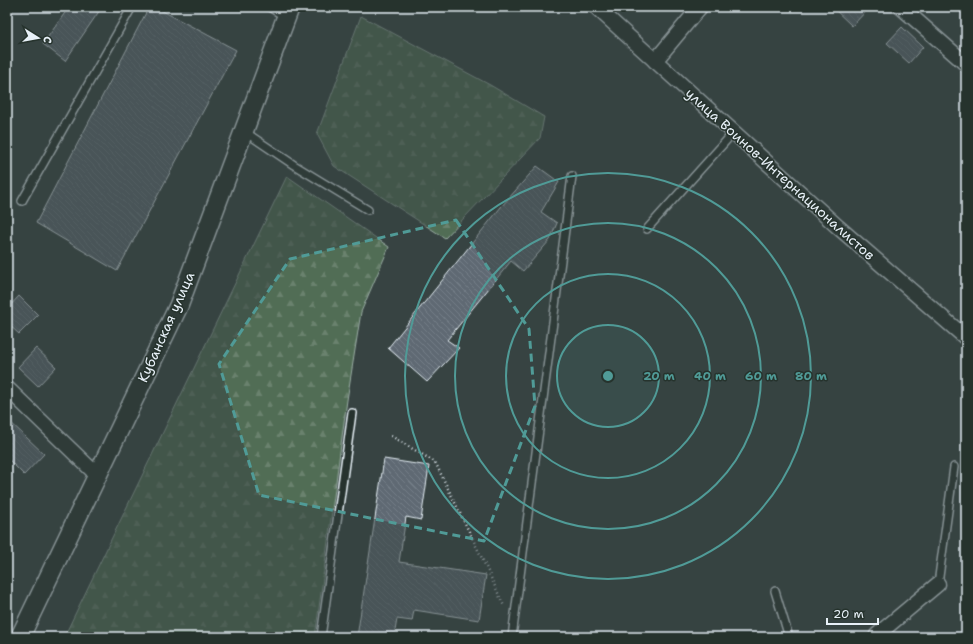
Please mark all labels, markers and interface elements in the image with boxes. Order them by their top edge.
north arrow [18,18,58,58]
text: С [39,35,55,45]
street label: улица Воинов-Интернационалистов [681,84,879,264]
street label: Кубанская улица [134,269,199,385]
text: 20 m [643,368,675,384]
text: 40 m [694,368,726,384]
text: 60 m [745,368,777,384]
text: 80 m [795,368,827,384]
centre of rings [601,369,615,383]
scale bar [827,600,878,626]
text: 20 m [833,606,864,622]

